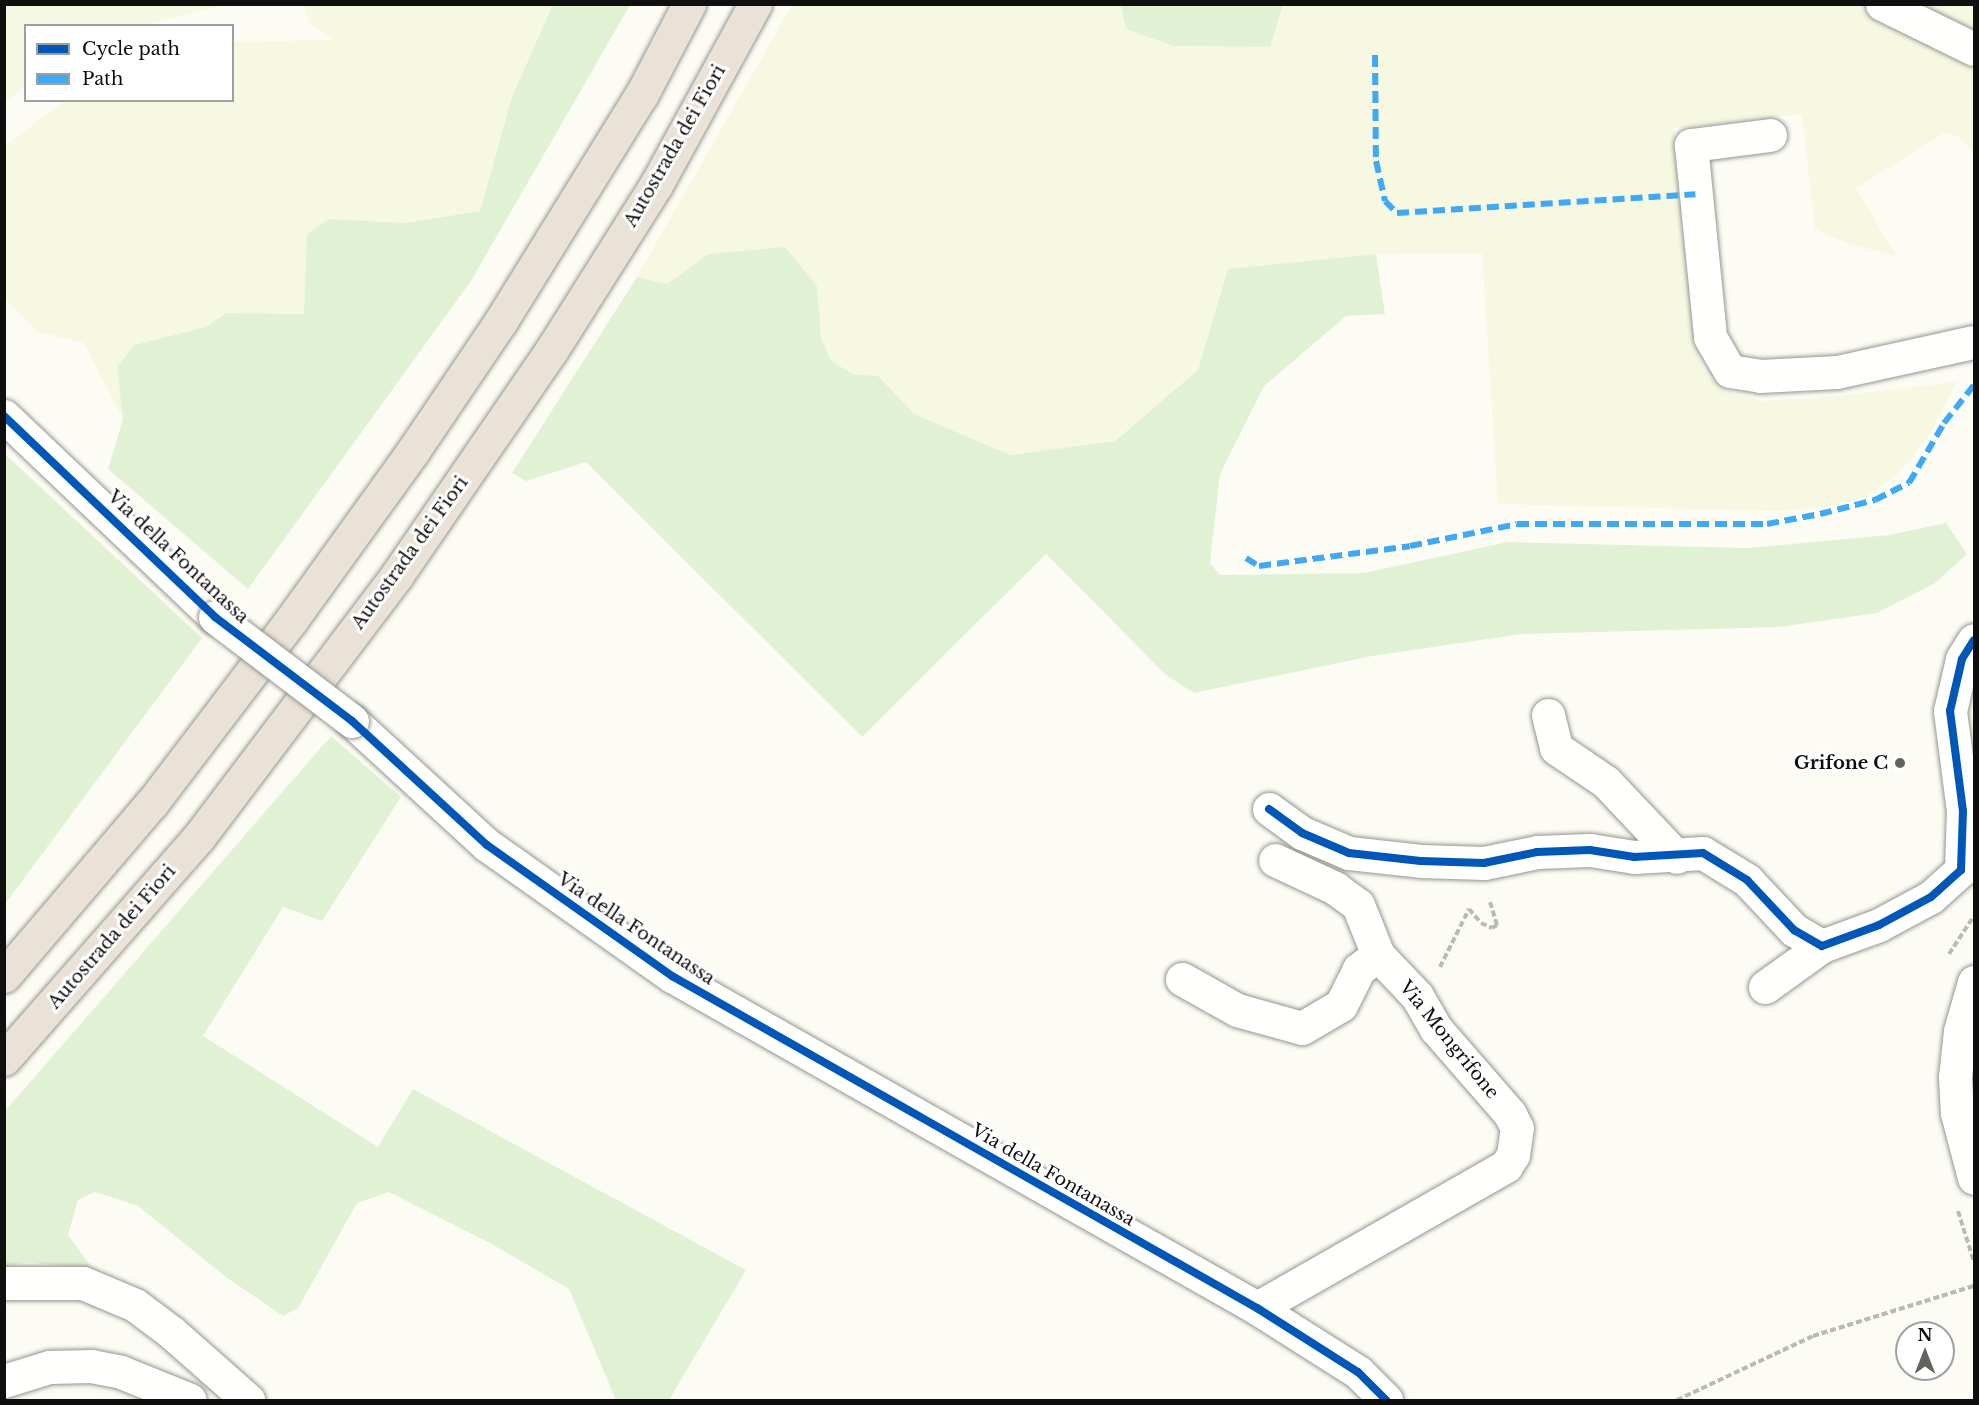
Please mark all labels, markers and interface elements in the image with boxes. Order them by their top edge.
legend [24,24,234,102]
text: Cycle path [82,38,180,60]
street label: Autostrada dei Fiori [620,61,730,231]
text: Path [82,68,123,90]
street label: Autostrada dei Fiori [347,472,473,634]
street label: Via della Fontanassa [103,486,253,628]
place label: Grifone C [1794,752,1888,774]
marker: Grifone C [1893,756,1907,770]
street label: Autostrada dei Fiori [44,861,180,1013]
street label: Via della Fontanassa [553,868,719,990]
street label: Via Mongrifone [1395,977,1503,1103]
street label: Via della Fontanassa [967,1119,1139,1231]
north arrow [1895,1321,1955,1381]
text: N [1917,1325,1933,1345]

